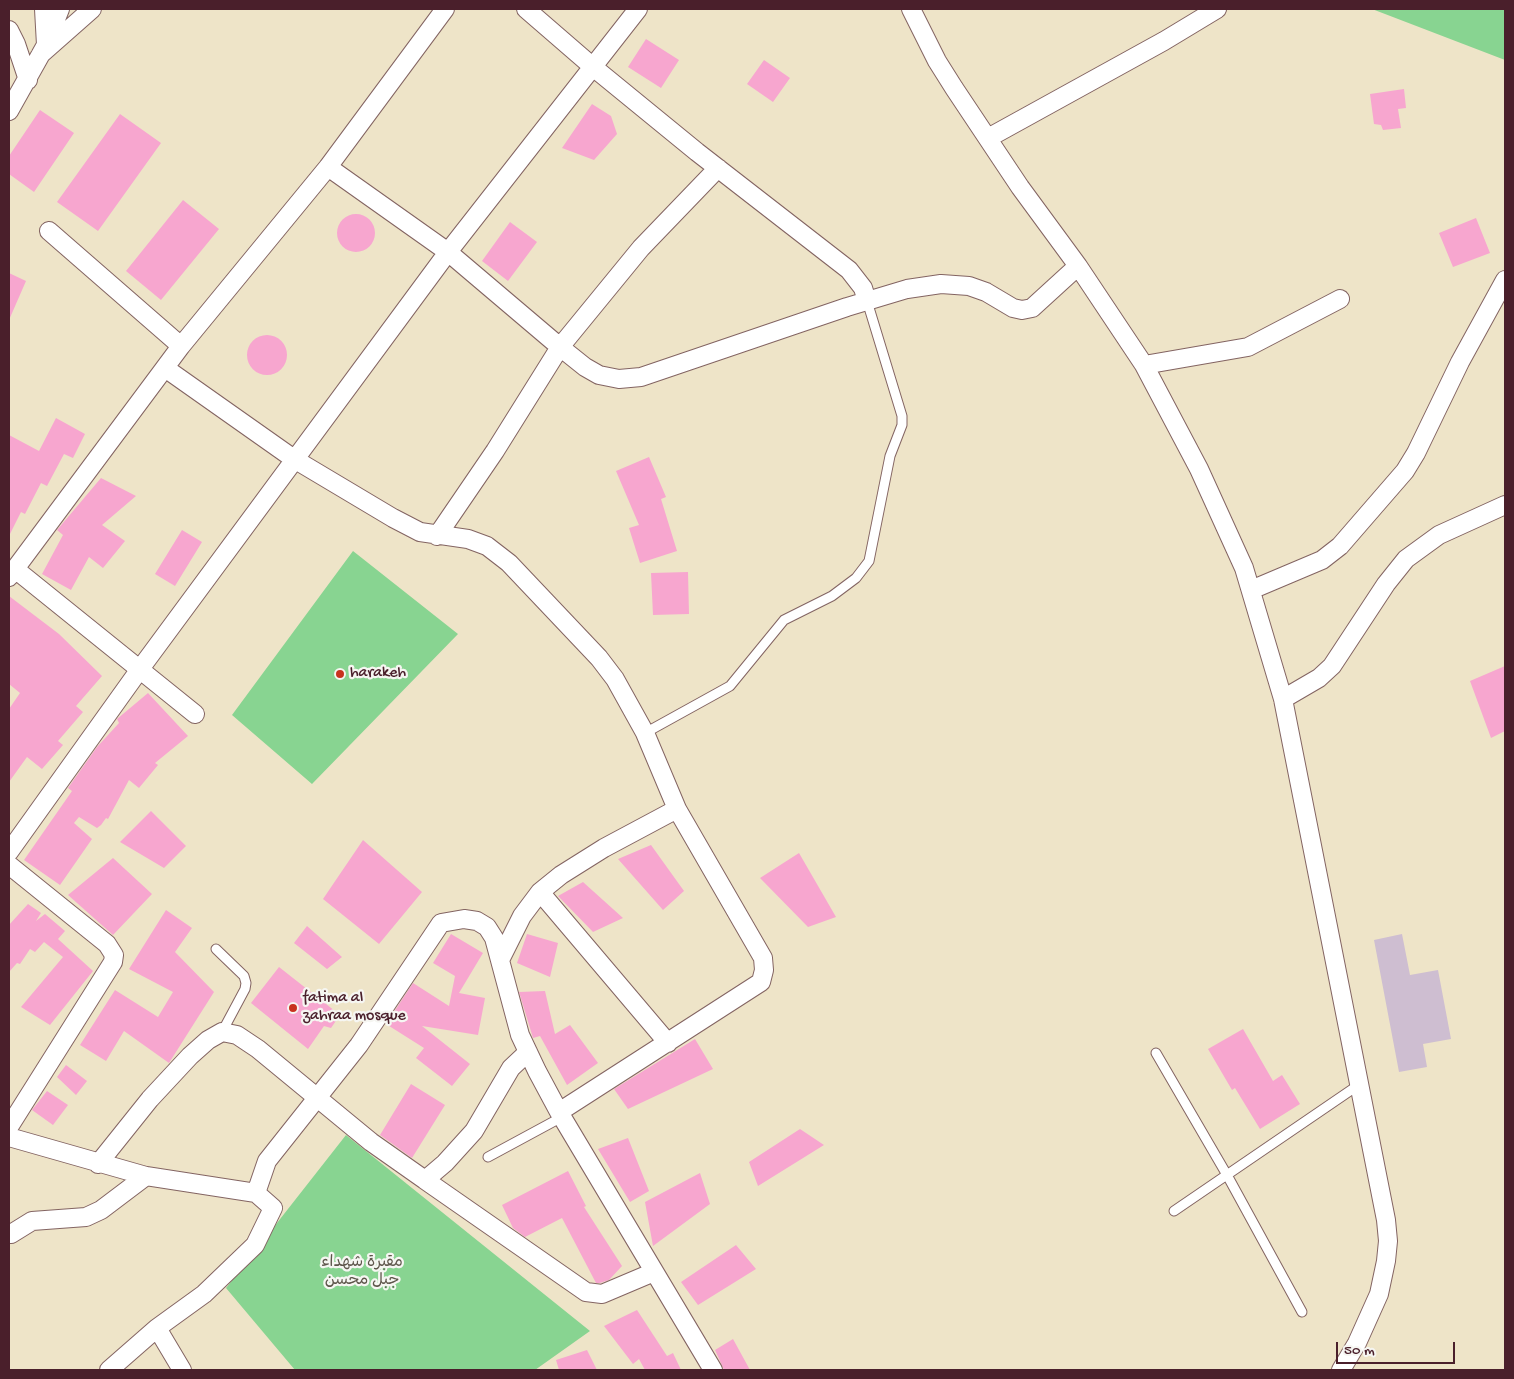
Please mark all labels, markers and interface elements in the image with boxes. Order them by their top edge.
place label: harakeh [350,664,406,684]
marker: harakeh [334,668,346,680]
place label: fatima al zahraa mosque [303,989,406,1027]
marker: fatima al zahraa mosque [287,1002,299,1014]
park label: مقبرة شهداء جبل محسن [321,1254,403,1292]
scale bar [1339,1332,1458,1364]
text: 50 m [1344,1342,1375,1360]

